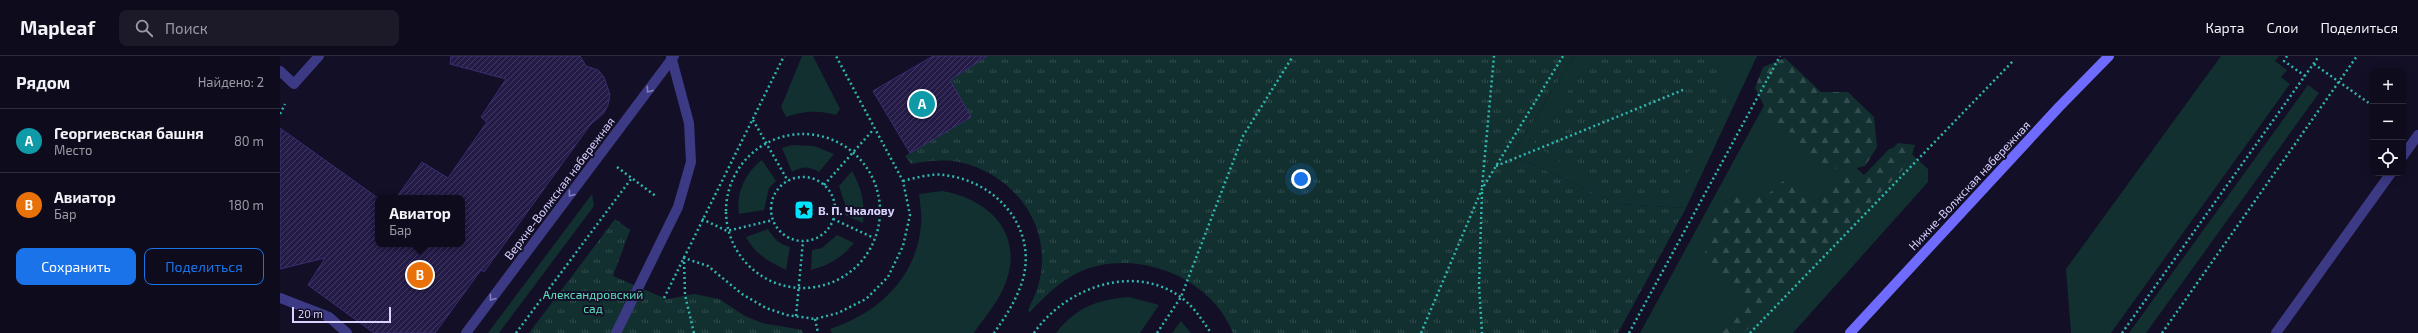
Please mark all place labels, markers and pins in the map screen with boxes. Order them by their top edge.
pin: A [909,89,935,119]
place icon: В. П. Чкалову [793,199,815,221]
place label: В. П. Чкалову [818,203,895,217]
pin: B [407,260,433,290]

